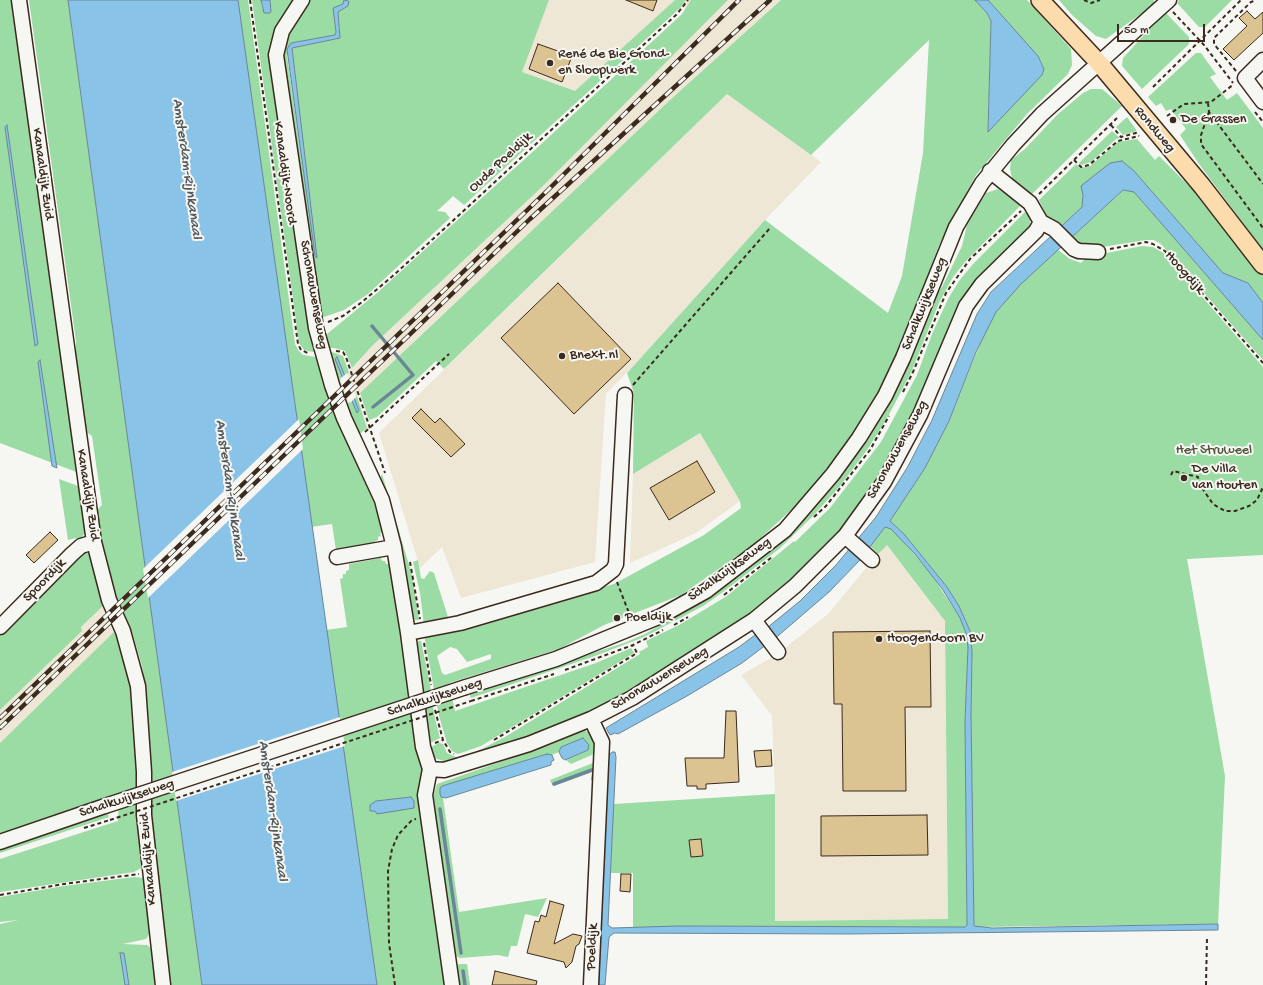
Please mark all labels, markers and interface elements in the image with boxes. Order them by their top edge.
scale bar [1119,16,1207,42]
text: 50 m [1124,24,1149,38]
place label: René de Bie Grond- en Sloopwerk [558,47,670,80]
marker: René de Bie Grond- en Sloopwerk [545,58,555,68]
water label: Amsterdam-Rijnkanaal [167,98,205,240]
street label: Rondweg [1130,103,1178,157]
place label: De Grassen [1181,112,1246,128]
marker: De Grassen [1168,115,1178,125]
street label: Kanaaldijk-Noord [268,121,300,225]
street label: Kanaaldijk Zuid [27,127,57,221]
street label: Oude Poeldijk [466,129,536,197]
street label: Schonauwenseweg [295,239,331,351]
street label: Hoogdijk [1160,248,1208,298]
street label: Schalkwijkseweg [899,255,951,353]
place label: Bnext.nl [570,348,618,364]
marker: Bnext.nl [557,351,567,361]
street label: Schonauwenseweg [864,398,932,502]
water label: Amsterdam-Rijnkanaal [210,419,248,561]
park label: Het Struweel [1176,443,1252,459]
street label: Kanaaldijk Zuid [71,448,103,542]
place label: De Villa van Houten [1192,462,1257,494]
marker: De Villa van Houten [1179,473,1189,483]
street label: Schalkwijkseweg [685,534,775,606]
street label: Spoordijk [20,556,70,606]
place label: Poeldijk [625,610,672,626]
marker: Poeldijk [612,613,622,623]
place label: Hoogendoorn BV [887,631,984,647]
marker: Hoogendoorn BV [874,634,884,644]
street label: Schonauwenseweg [608,643,712,715]
street label: Schalkwijkseweg [386,675,484,721]
water label: Amsterdam-Rijnkanaal [253,740,291,882]
street label: Schalkwijkseweg [78,776,176,822]
street label: Kanaaldijk Zuid [137,812,161,906]
street label: Poeldijk [583,923,603,971]

